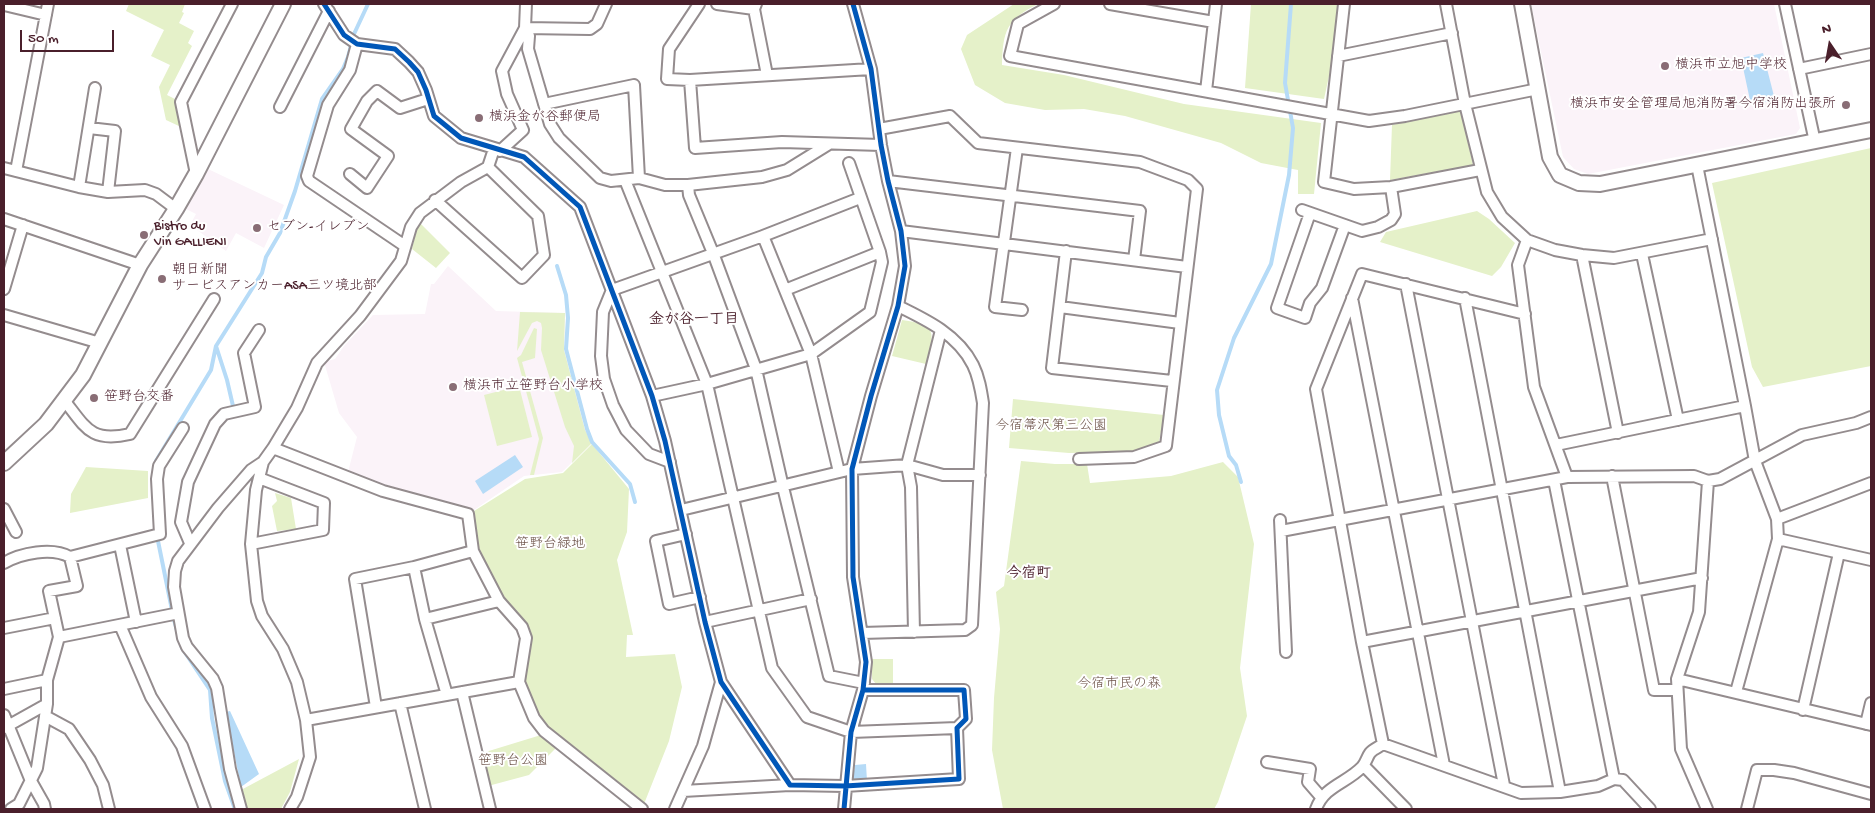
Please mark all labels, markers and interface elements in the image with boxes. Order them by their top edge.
scale bar [22,20,116,52]
north arrow [1805,20,1855,70]
text: N [1821,21,1833,39]
text: 50 m [28,30,59,48]
place label: 横浜市立旭中学校 [1675,58,1787,74]
marker: 横浜市立旭中学校 [1659,60,1671,72]
place label: 横浜市安全管理局旭消防署今宿消防出張所 [1570,97,1836,113]
marker: 横浜市安全管理局旭消防署今宿消防出張所 [1840,99,1852,111]
place label: 横浜金が谷郵便局 [489,110,601,126]
marker: 横浜金が谷郵便局 [473,112,485,124]
place label: Bistro du Vin GALLIENI [154,219,227,252]
place label: セブン-イレブン [267,220,369,236]
marker: セブン-イレブン [251,222,263,234]
marker: Bistro du Vin GALLIENI [138,229,150,241]
place label: 朝日新聞 サービスアンカーASA三ツ境北部 [172,263,377,296]
marker: 朝日新聞 サービスアンカーASA三ツ境北部 [156,273,168,285]
district label: 金が谷一丁目 [649,312,739,330]
place label: 横浜市立笹野台小学校 [463,379,603,395]
marker: 横浜市立笹野台小学校 [447,381,459,393]
place label: 笹野台交番 [104,390,174,406]
marker: 笹野台交番 [88,392,100,404]
park label: 今宿箒沢第三公園 [995,419,1107,435]
park label: 笹野台緑地 [515,537,585,553]
district label: 今宿町 [1007,566,1051,584]
park label: 今宿市民の森 [1077,677,1161,693]
park label: 笹野台公園 [478,754,548,770]

